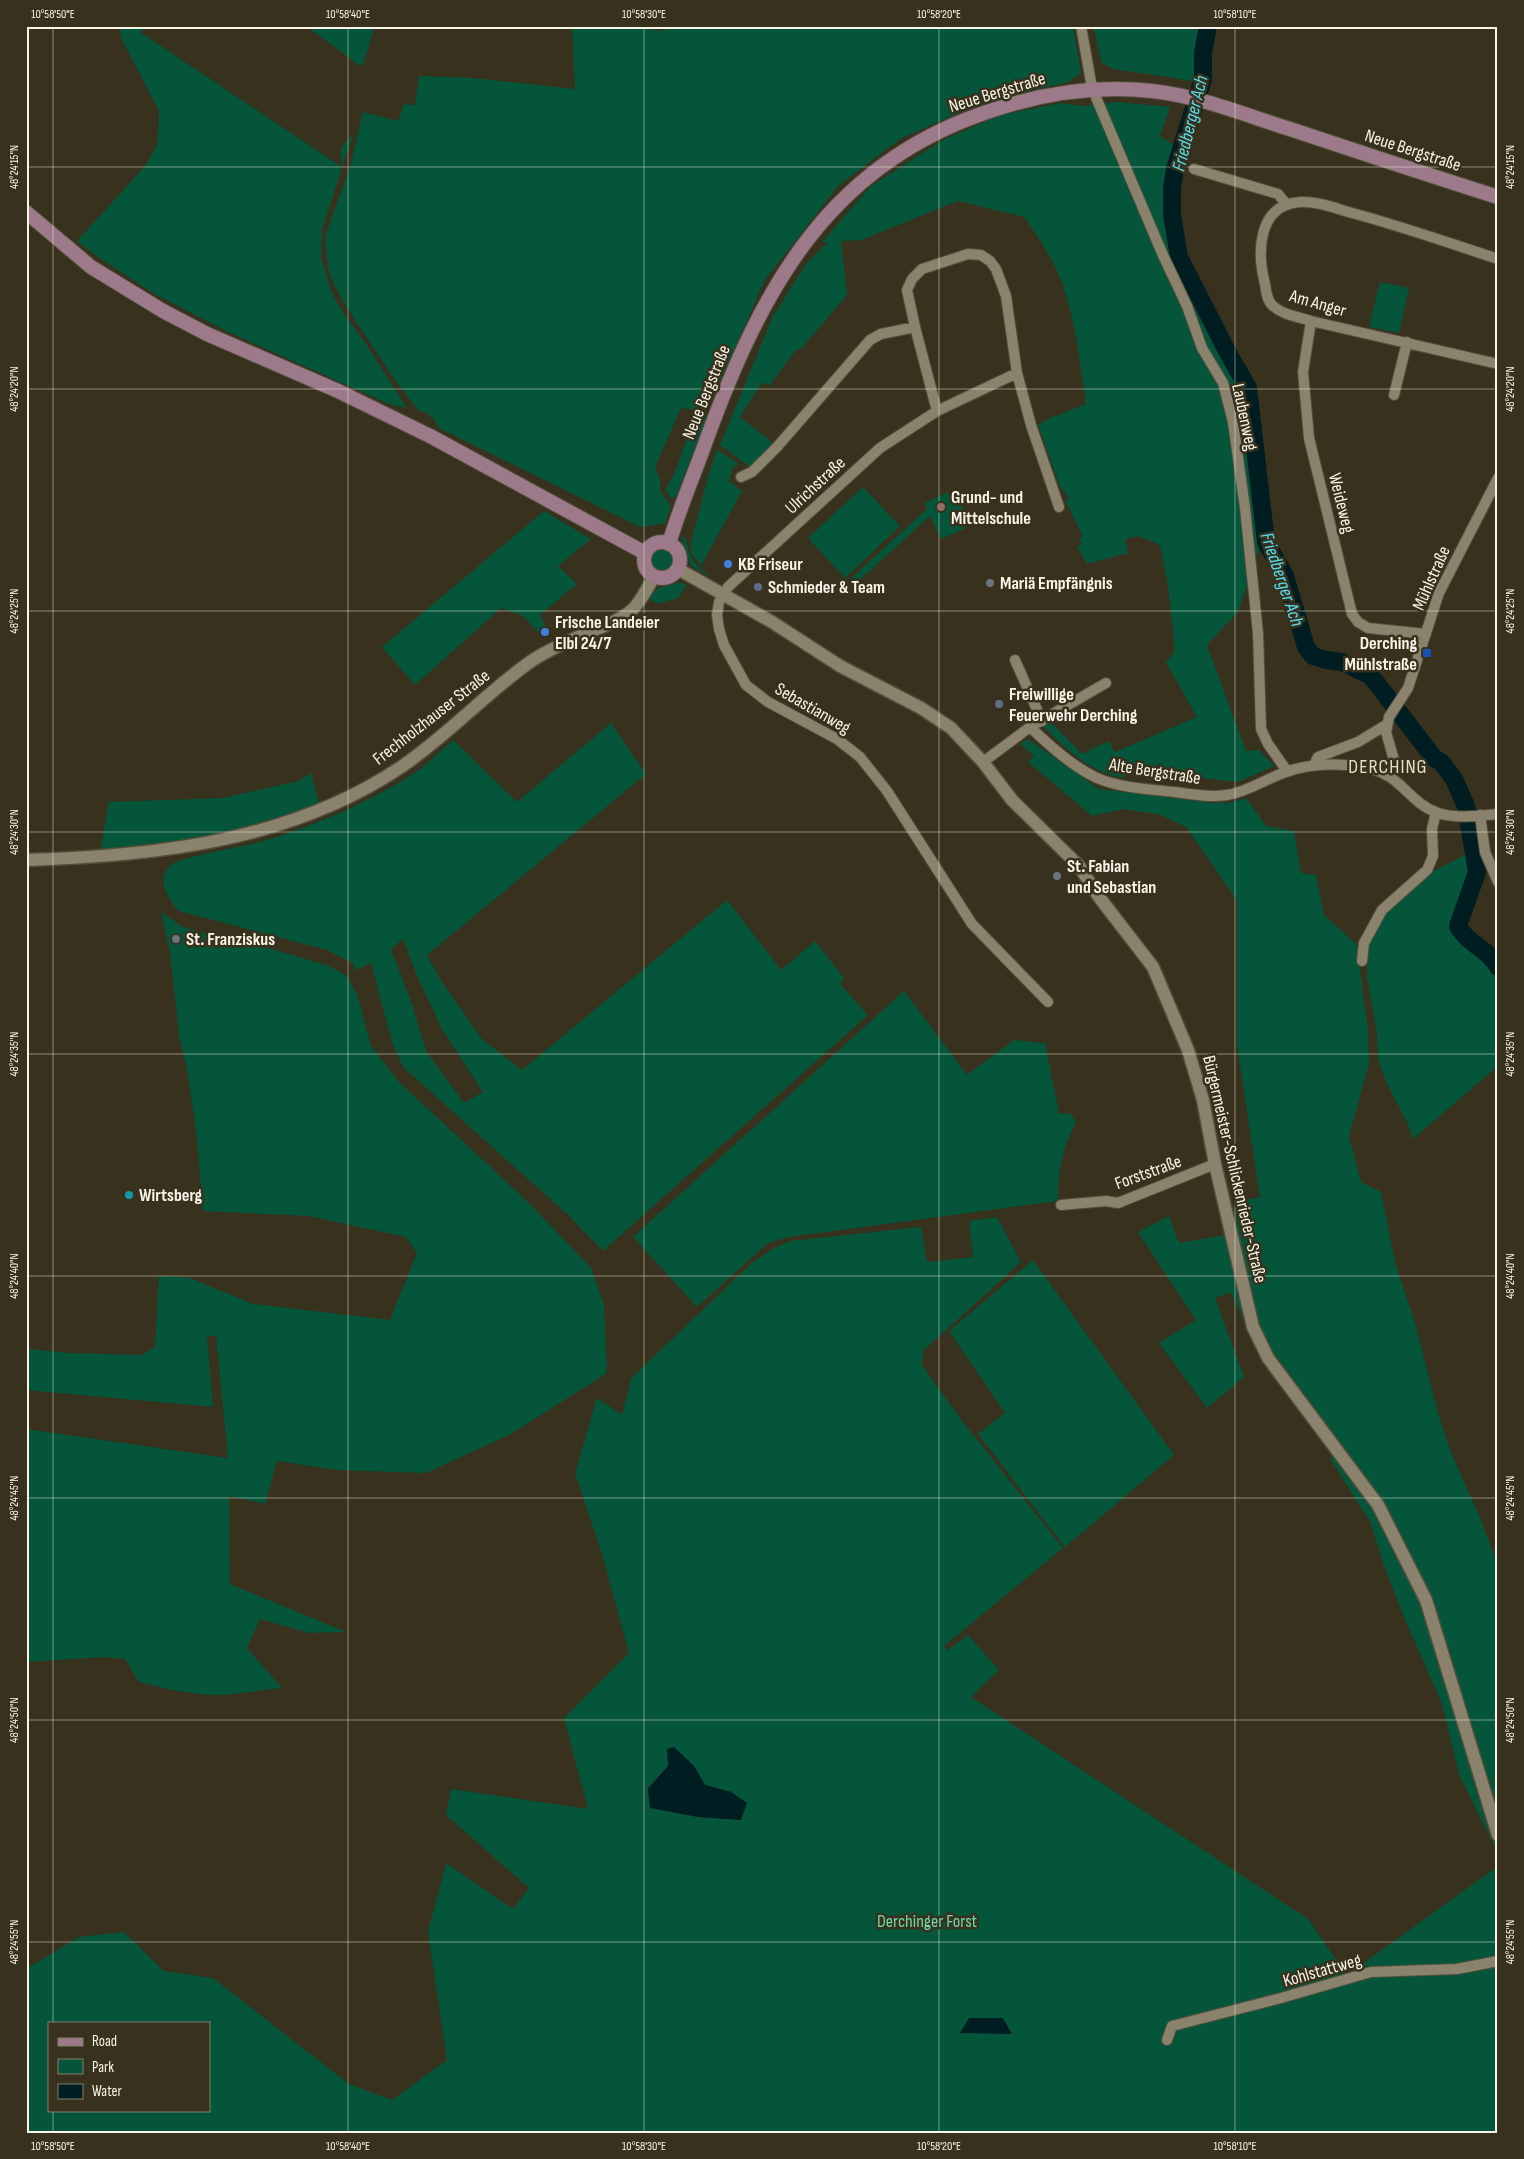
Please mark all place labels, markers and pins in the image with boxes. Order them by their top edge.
place label: Grund- und Mittelschule [951,487,1031,529]
marker: Grund- und Mittelschule [935,501,947,513]
place label: KB Friseur [738,554,803,575]
marker: KB Friseur [722,558,734,570]
place label: Mariä Empfängnis [1000,573,1113,594]
place label: Schmieder & Team [768,577,885,598]
marker: Mariä Empfängnis [984,577,996,589]
marker: Schmieder & Team [752,581,764,593]
place label: Frische Landeier Elbl 24/7 [555,612,660,654]
marker: Frische Landeier Elbl 24/7 [539,626,551,638]
place label: Derching Mühlstraße [1345,633,1417,675]
marker: Derching Mühlstraße [1421,647,1433,659]
place label: Freiwillige Feuerwehr Derching [1009,684,1138,726]
marker: Freiwillige Feuerwehr Derching [993,698,1005,710]
place label: St. Fabian und Sebastian [1067,856,1156,898]
marker: St. Fabian und Sebastian [1051,870,1063,882]
place label: St. Franziskus [186,929,275,950]
marker: St. Franziskus [170,933,182,945]
place label: Wirtsberg [139,1185,203,1206]
marker: Wirtsberg [123,1189,135,1201]

